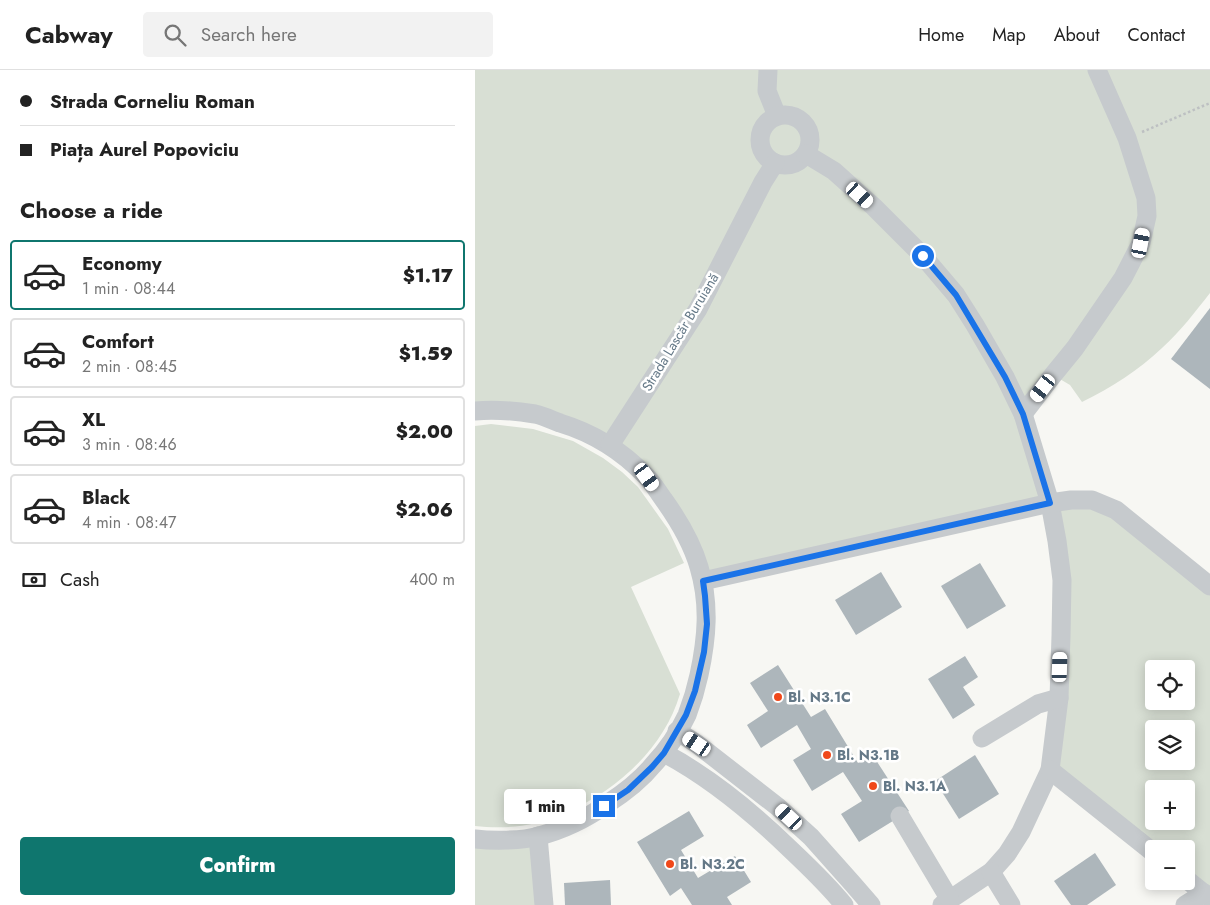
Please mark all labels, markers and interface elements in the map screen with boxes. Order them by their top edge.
search box [143,12,493,57]
text: Cabway [25,17,113,52]
icon: search [161,21,189,49]
text: Search here [201,21,297,48]
text: Home [918,22,964,48]
text: Map [992,22,1026,48]
text: About [1054,22,1099,48]
text: Contact [1127,22,1185,48]
text: Strada Corneliu Roman [50,88,255,115]
text: Piața Aurel Popoviciu [50,136,239,163]
car [843,179,876,211]
text: Choose a ride [20,194,163,226]
car [1130,227,1151,259]
route start [912,245,934,267]
text: Economy [82,250,162,277]
icon: car [22,253,67,298]
text: $1.17 [403,262,453,289]
street label: Strada Lascăr Buruiană [637,269,723,395]
text: 1 min · 08:44 [82,277,175,300]
text: Comfort [82,328,154,355]
icon: car [22,331,67,376]
text: $1.59 [399,340,453,367]
text: 2 min · 08:45 [82,355,177,378]
car [1027,372,1058,404]
text: XL [82,406,105,433]
icon: car [22,409,67,454]
text: $2.00 [396,418,453,445]
text: 3 min · 08:46 [82,433,177,456]
car [632,460,661,494]
text: Black [82,484,130,511]
icon: car [22,487,67,532]
text: $2.06 [396,496,453,523]
text: 4 min · 08:47 [82,511,176,534]
icon: cash [20,566,48,594]
text: Cash [60,566,100,593]
text: 400 m [409,568,455,591]
car [1051,652,1068,682]
map controls [1145,660,1195,890]
button: locate [1145,660,1195,710]
place label: Bl. N3.1C [788,687,851,707]
marker: Bl. N3.1C [772,691,784,703]
button: layers [1145,720,1195,770]
car [680,729,713,759]
place label: Bl. N3.1B [837,745,899,765]
marker: Bl. N3.1B [821,749,833,761]
place label: Bl. N3.1A [883,776,947,796]
marker: Bl. N3.1A [867,780,879,792]
button: + [1145,780,1195,830]
callout: 1 min [504,788,587,824]
text: 1 min [525,795,565,818]
route end [593,795,615,817]
car [772,801,805,833]
button: Confirm [20,837,455,895]
button: − [1145,840,1195,890]
place label: Bl. N3.2C [680,854,745,874]
marker: Bl. N3.2C [664,858,676,870]

